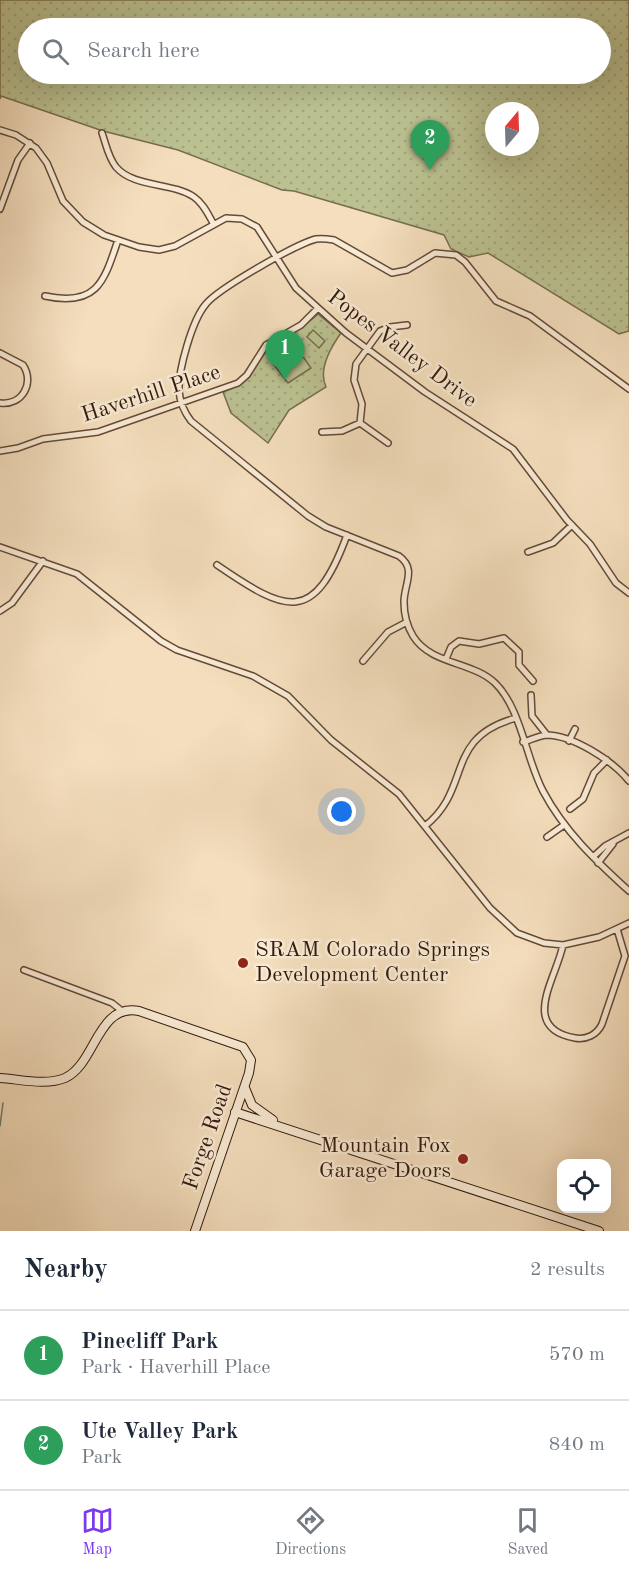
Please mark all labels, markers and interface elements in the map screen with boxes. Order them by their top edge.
search box [18,18,611,84]
icon: search [39,35,72,68]
text: Search here [87,40,200,62]
north arrow [485,102,539,156]
pin: 2 [410,120,450,170]
street label: Popes Valley Drive [323,286,481,412]
pin: 1 [266,330,304,380]
street label: Haverhill Place [79,361,223,427]
your location [327,797,356,826]
place label: SRAM Colorado Springs Development Center [255,939,490,986]
marker: SRAM Colorado Springs Development Center [236,956,250,970]
street label: Forge Road [180,1081,236,1193]
place label: Mountain Fox Garage Doors [319,1135,451,1182]
marker: Mountain Fox Garage Doors [456,1152,470,1166]
map controls [557,1159,611,1213]
button: locate [557,1159,611,1213]
text: Nearby [24,1257,108,1283]
text: 2 results [530,1260,605,1280]
text: Pinecliff Park [81,1331,218,1353]
text: 1 [38,1345,49,1365]
text: 570 m [549,1345,605,1365]
text: Park · Haverhill Place [81,1358,271,1378]
text: Ute Valley Park [81,1421,238,1443]
text: 2 [38,1435,49,1455]
text: 840 m [549,1435,605,1455]
text: Park [81,1448,122,1468]
tab: Map [81,1504,114,1560]
tab: Directions [275,1504,346,1560]
tab: Saved [508,1504,548,1560]

